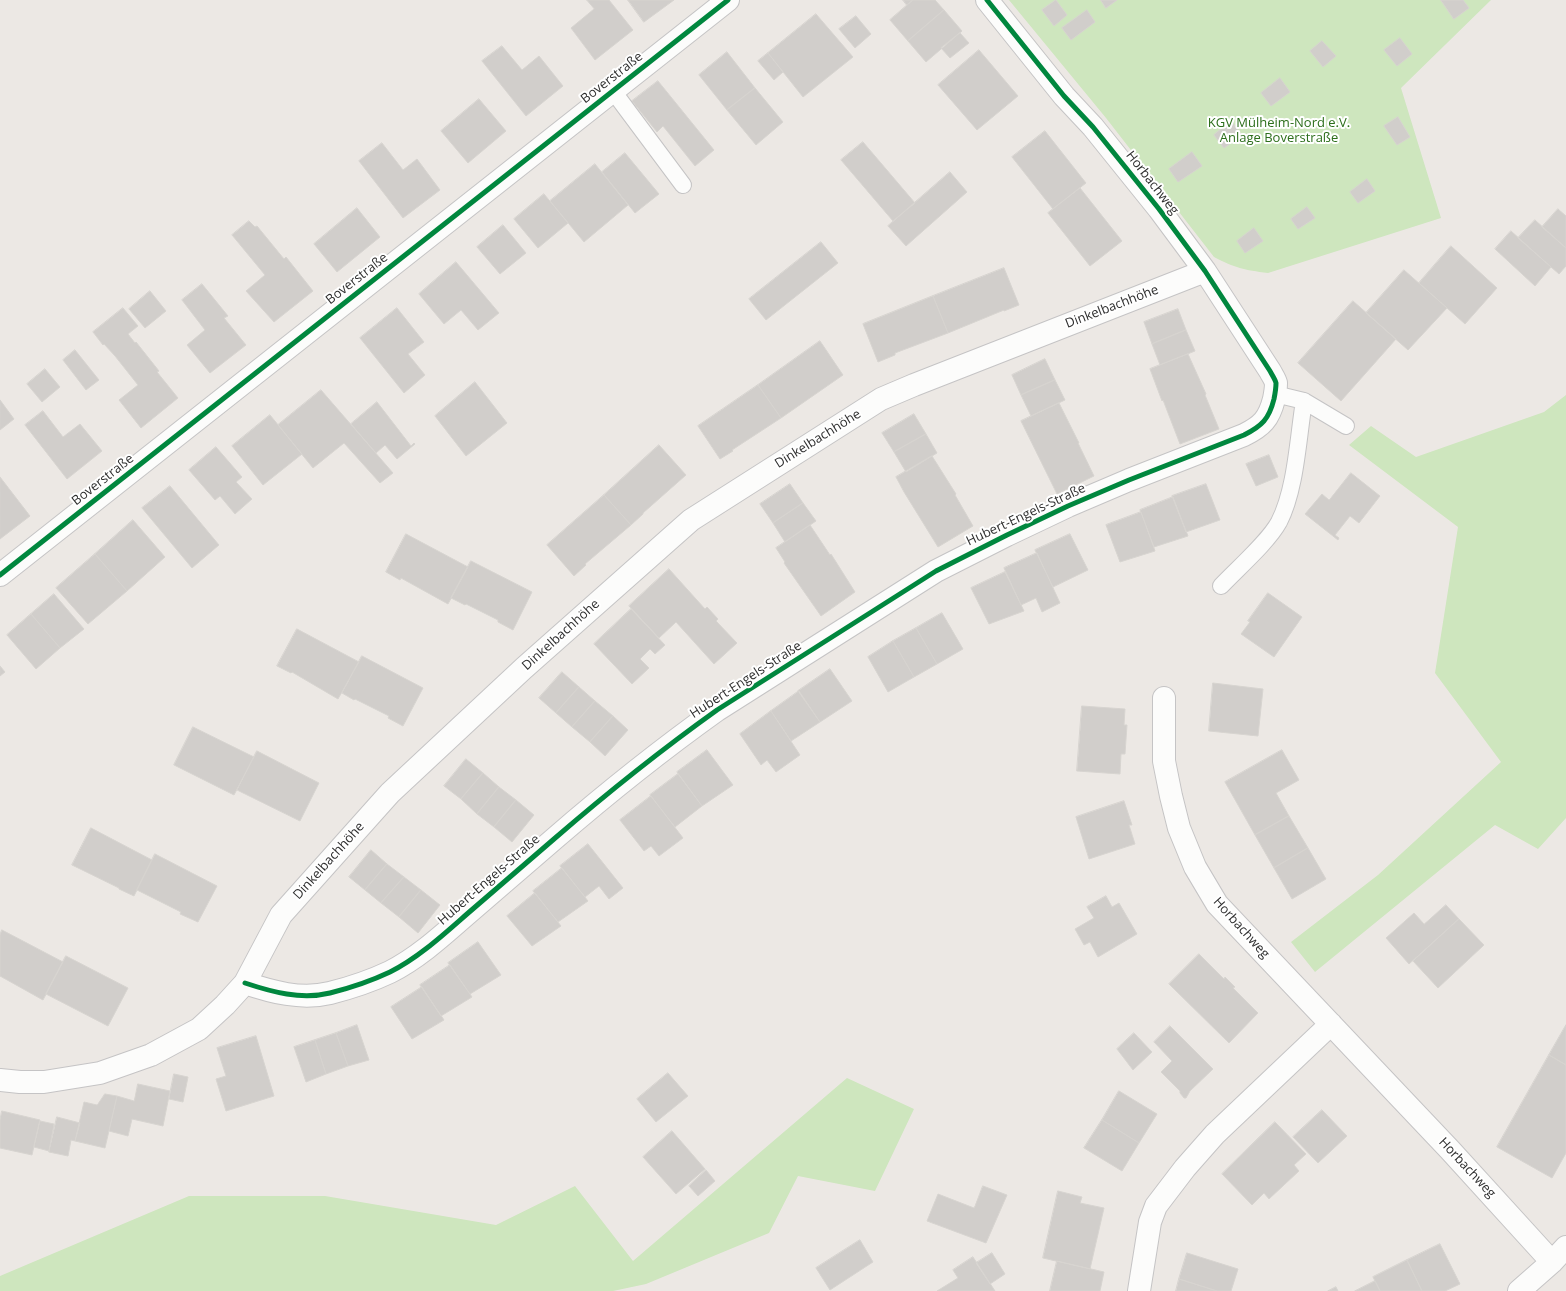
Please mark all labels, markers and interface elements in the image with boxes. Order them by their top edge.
street label: Boverstraße [578,49,646,107]
park label: KGV Mülheim-Nord e.V. Anlage Boverstraße [1208,115,1350,146]
street label: Horbachweg [1122,148,1182,218]
street label: Boverstraße [323,250,391,308]
street label: Dinkelbachhöhe [1063,282,1161,332]
street label: Dinkelbachhöhe [772,406,864,472]
street label: Boverstraße [69,451,137,509]
street label: Hubert-Engels-Straße [964,480,1088,550]
street label: Dinkelbachhöhe [519,596,603,674]
street label: Hubert-Engels-Straße [687,638,805,722]
street label: Dinkelbachhöhe [290,819,368,903]
street label: Hubert-Engels-Straße [435,832,543,928]
street label: Horbachweg [1210,894,1272,962]
street label: Horbachweg [1435,1135,1499,1201]

